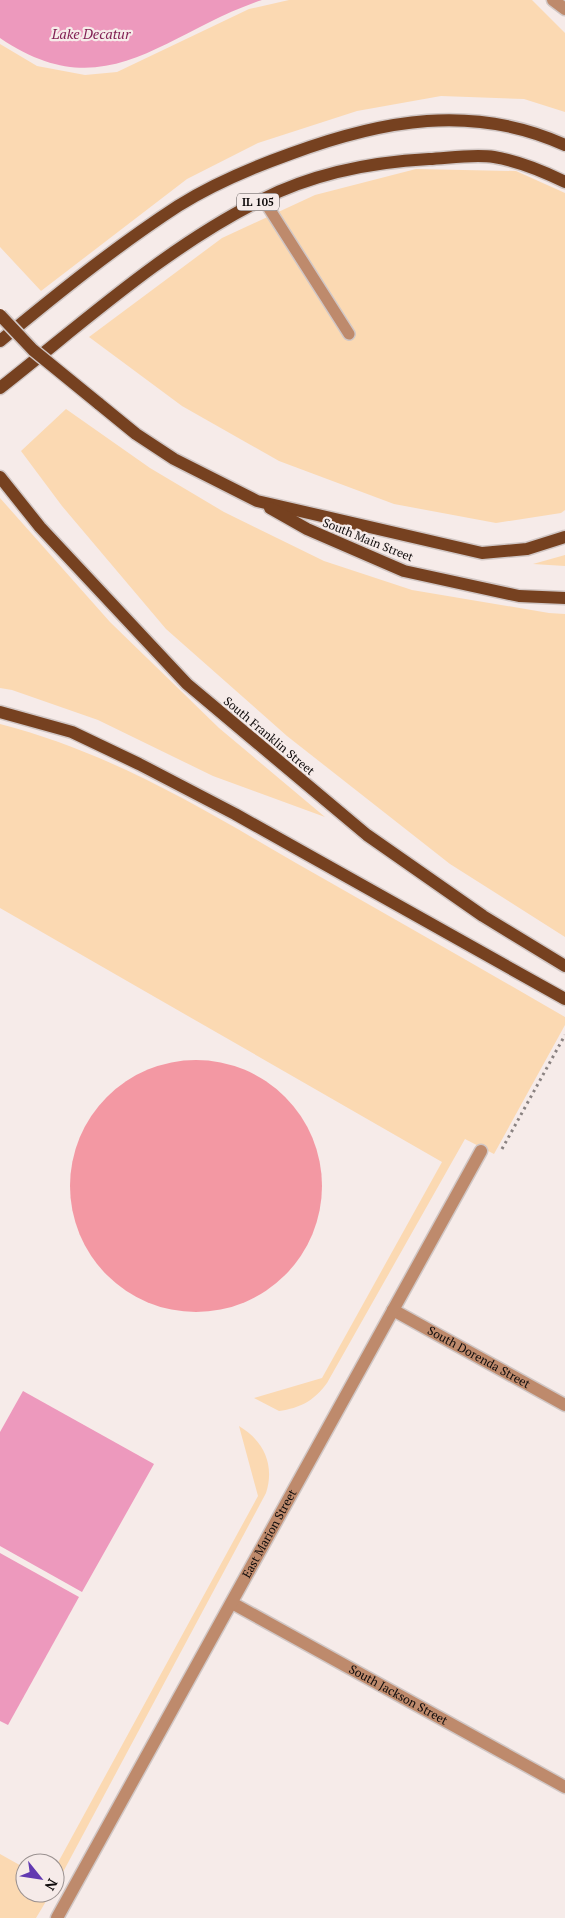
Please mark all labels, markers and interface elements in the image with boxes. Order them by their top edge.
water label: Lake Decatur [51,24,131,43]
road number: IL 105 [237,193,279,210]
street label: South Main Street [321,515,416,565]
street label: South Franklin Street [221,693,318,778]
street label: South Dorenda Street [425,1323,533,1392]
street label: East Marion Street [238,1486,300,1581]
street label: South Jackson Street [347,1661,451,1728]
north arrow [15,1853,65,1903]
text: N [41,1875,63,1894]

